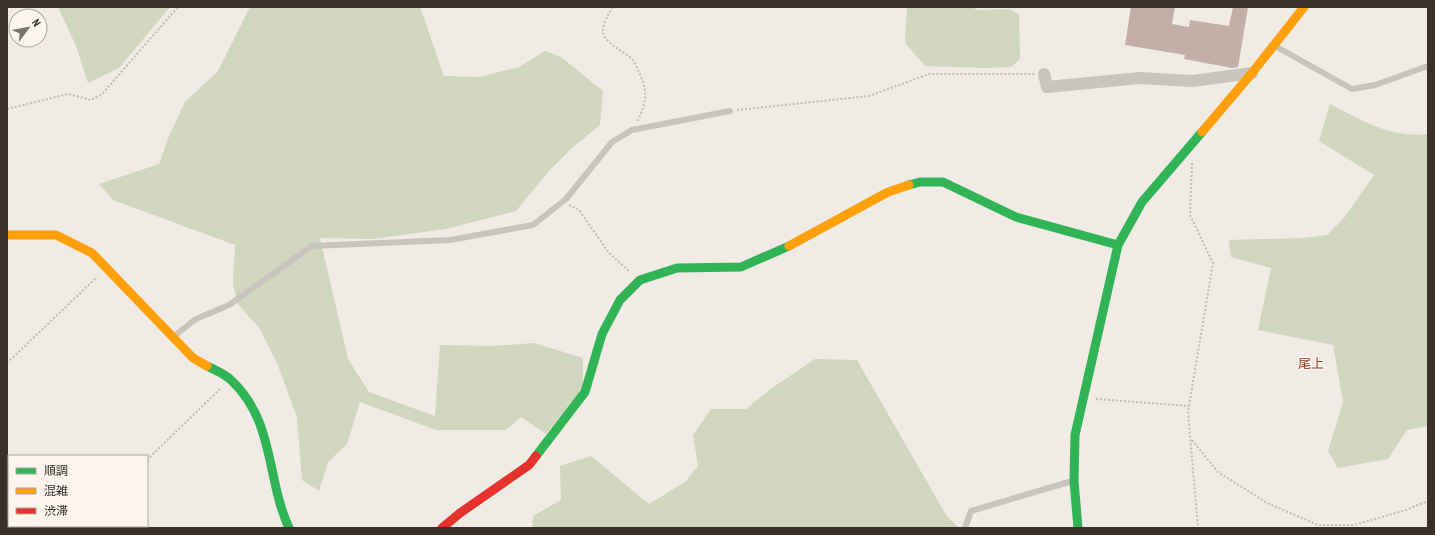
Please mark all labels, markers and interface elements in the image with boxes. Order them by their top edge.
north arrow [8,8,48,48]
text: N [29,16,44,29]
district label: 尾上 [1298,355,1324,372]
legend [8,455,148,527]
text: 順調 [44,463,68,478]
text: 混雑 [44,483,68,498]
text: 渋滞 [44,503,68,518]

